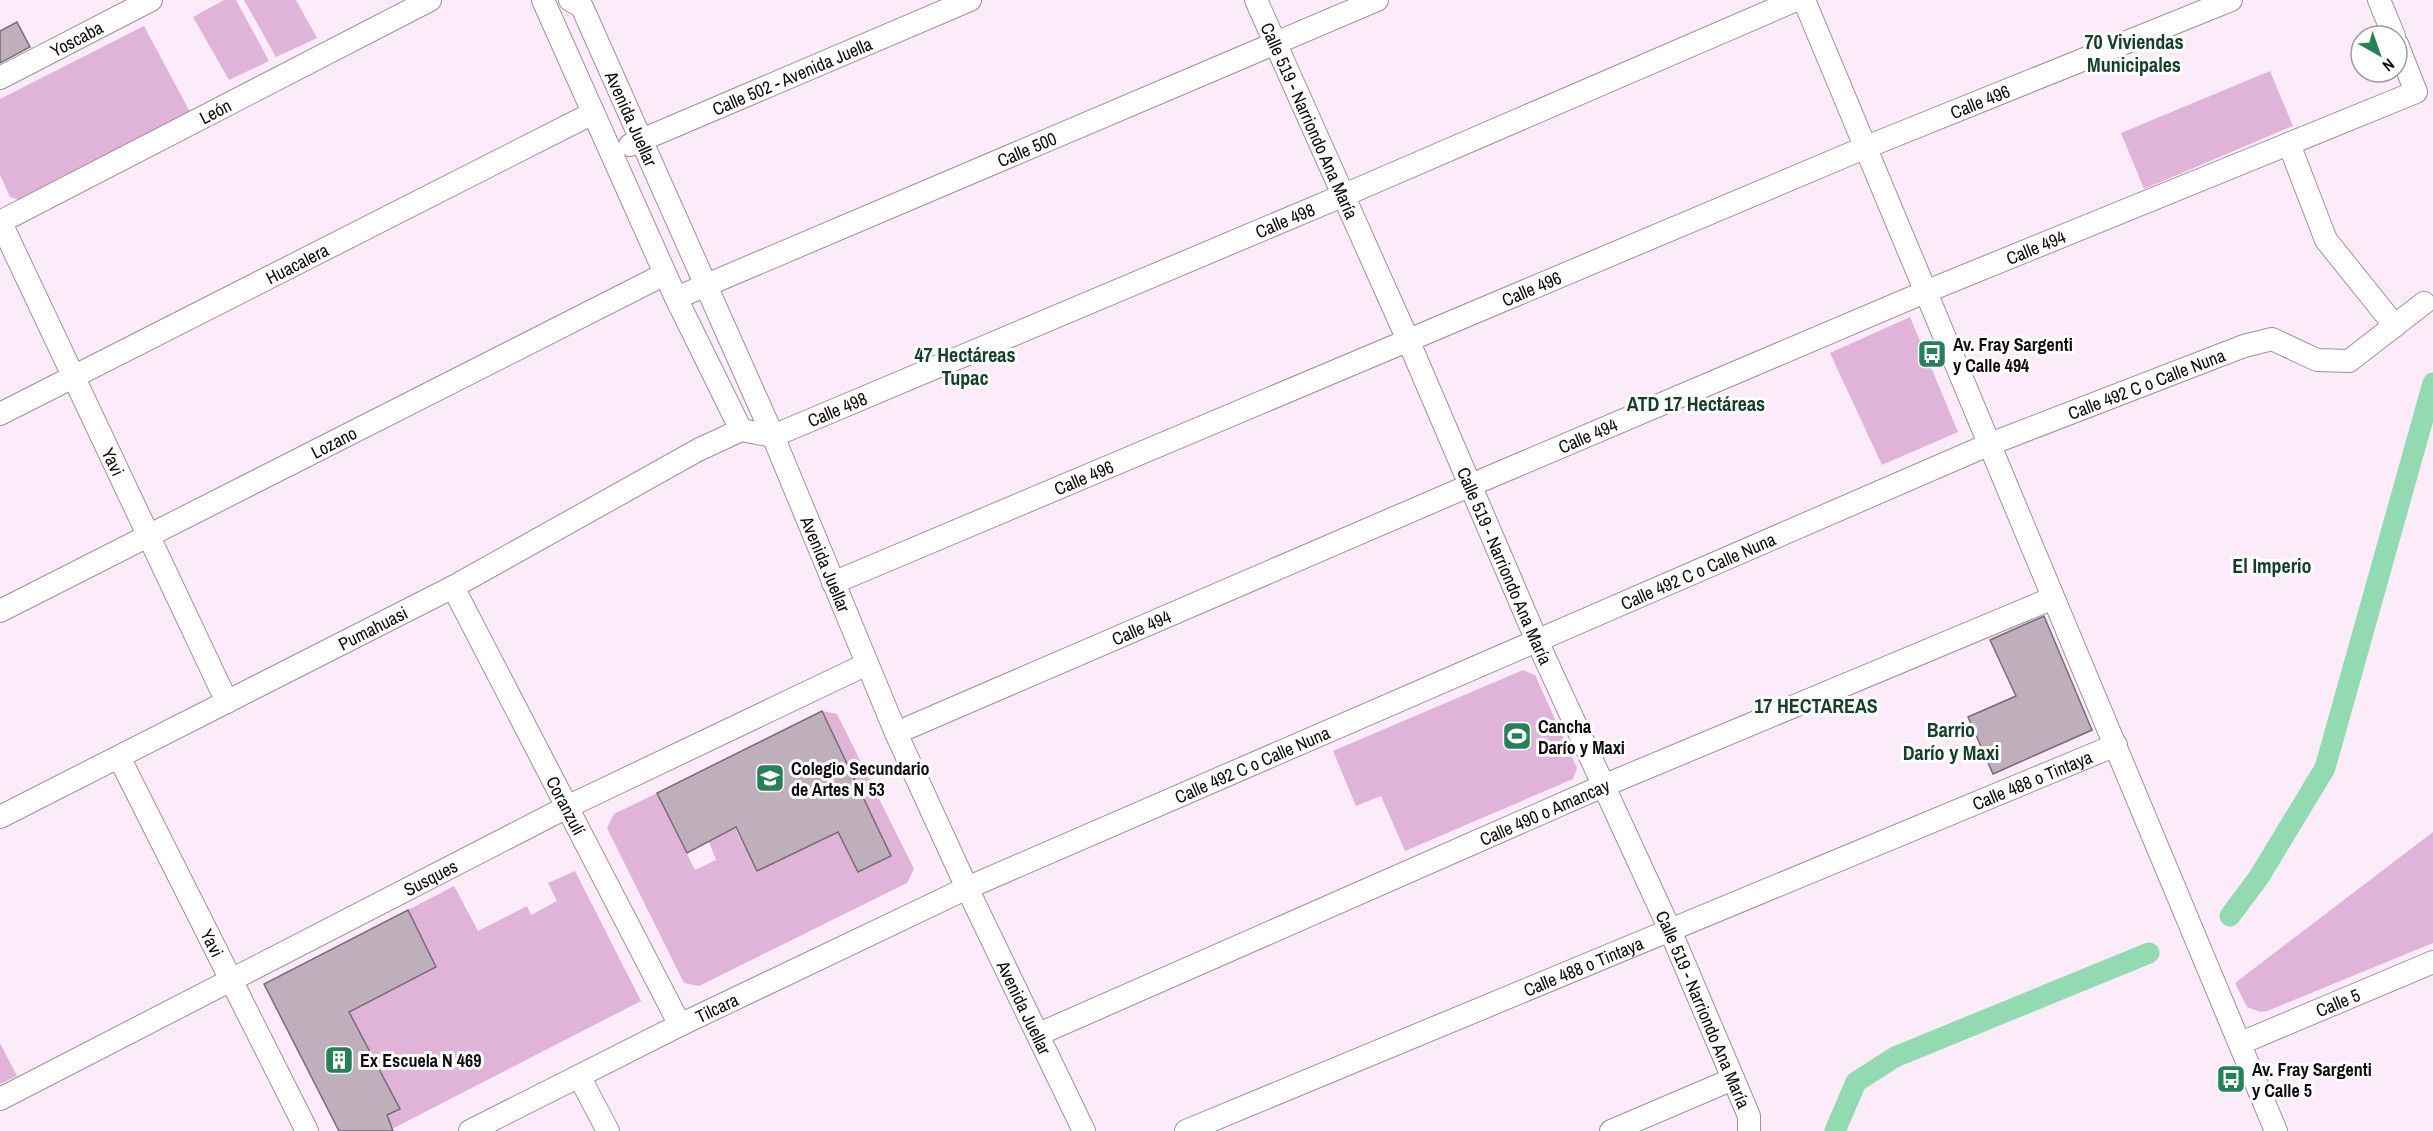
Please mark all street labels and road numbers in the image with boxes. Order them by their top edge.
street label: Yoscaba [46,14,107,63]
street label: Calle 519 - Narriondo Ana María [1255,18,1365,223]
street label: Calle 502 - Avenida Juella [708,31,876,121]
street label: Avenida Juellar [599,66,664,170]
street label: Calle 496 [1946,78,2014,125]
street label: León [195,92,235,130]
street label: Calle 500 [993,125,1060,173]
street label: Calle 498 [1251,196,1318,244]
street label: Calle 494 [2002,224,2069,270]
street label: Huacalera [261,237,333,290]
street label: Calle 496 [1498,265,1565,312]
street label: Calle 492 C o Calle Nuna [2064,342,2229,425]
street label: Calle 498 [803,385,871,433]
street label: Calle 494 [1554,412,1621,459]
street label: Lozano [306,420,361,464]
street label: Yavi [96,443,131,480]
street label: Calle 496 [1050,454,1117,501]
street label: Calle 519 - Narriondo Ana María [1451,463,1559,668]
street label: Avenida Juellar [795,511,857,616]
street label: Calle 492 C o Calle Nuna [1616,526,1779,615]
street label: Pumahuasi [334,600,412,656]
street label: Calle 494 [1108,603,1175,651]
street label: Calle 492 C o Calle Nuna [1171,720,1333,809]
street label: Calle 488 o Tintaya [1968,744,2096,816]
street label: Coranzulí [541,772,592,840]
street label: Calle 490 o Amancay [1475,772,1614,851]
street label: Susques [399,853,462,902]
street label: Calle 519 - Narriondo Ana María [1650,906,1757,1112]
street label: Yavi [195,924,230,961]
street label: Calle 488 o Tintaya [1519,930,1647,1002]
street label: Avenida Juellar [991,955,1058,1059]
street label: Calle 5 [2312,982,2364,1023]
street label: Tilcara [691,986,742,1028]

